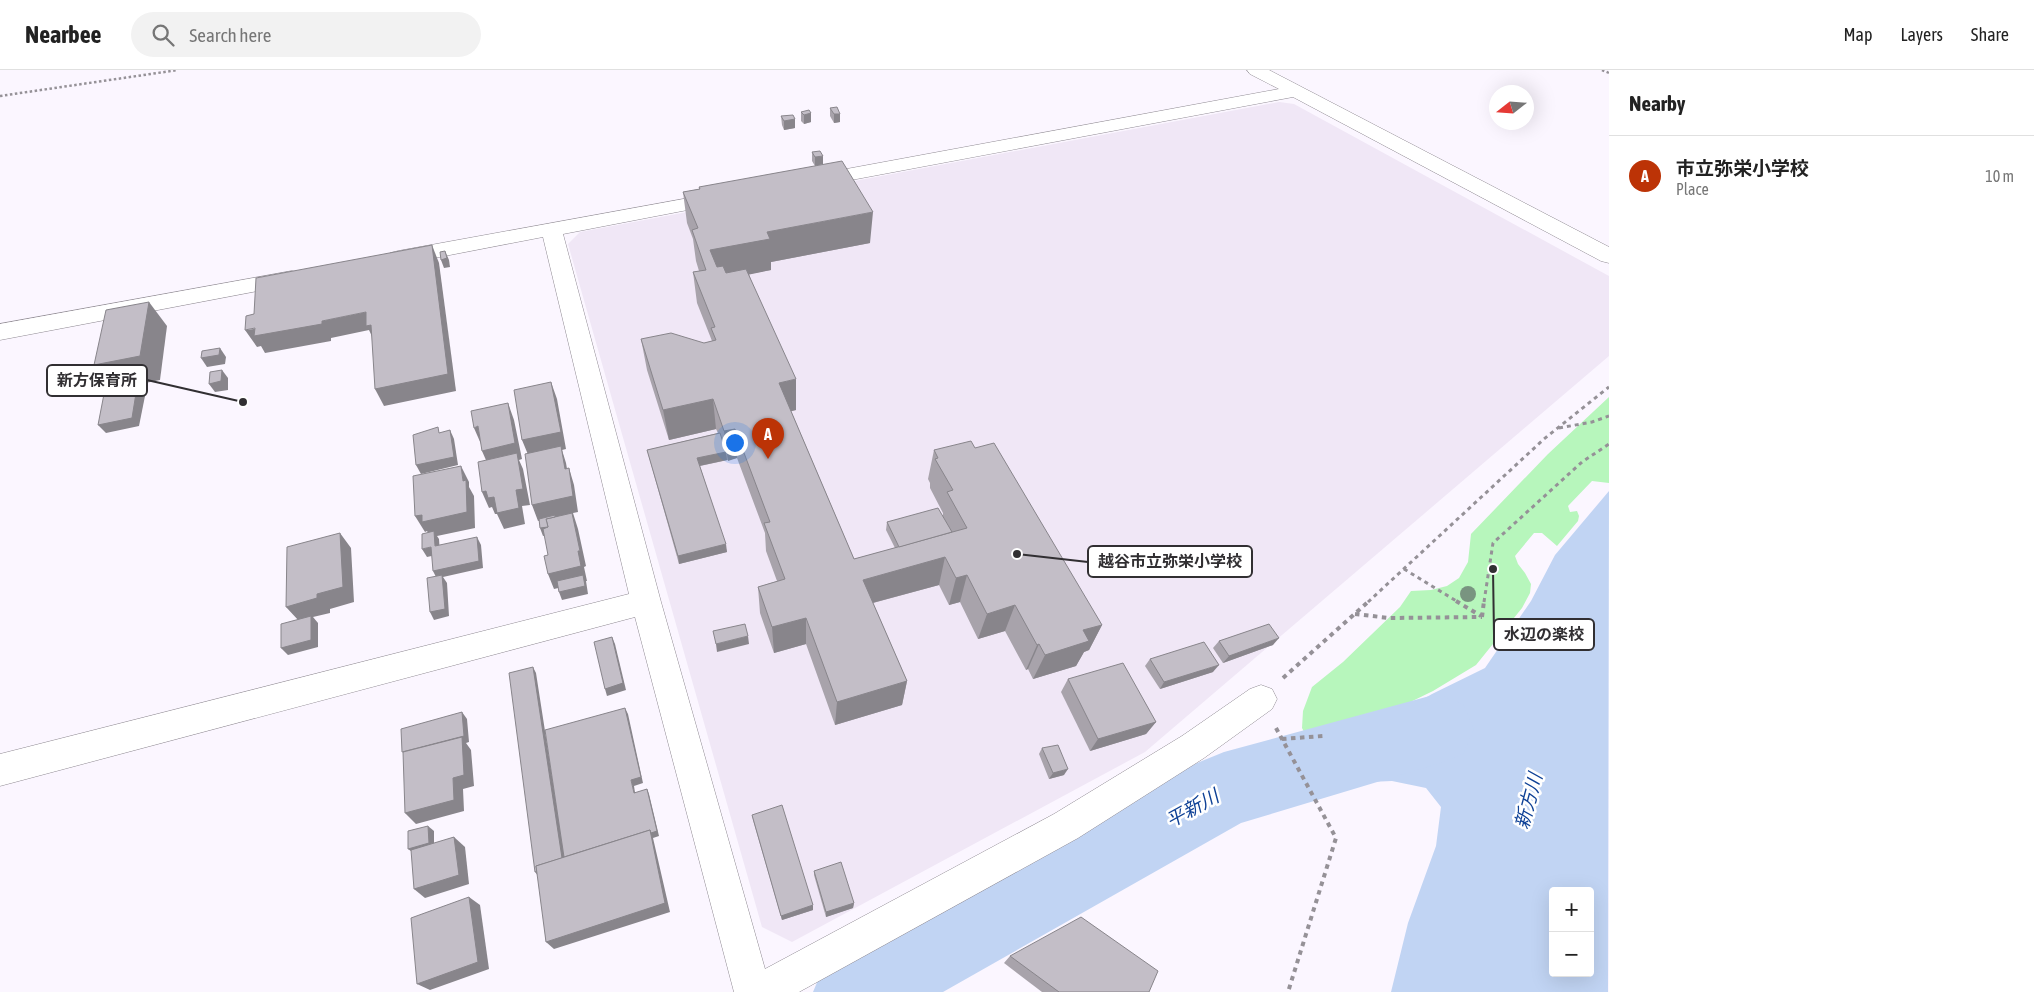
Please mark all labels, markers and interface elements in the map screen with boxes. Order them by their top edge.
search box [131,12,481,57]
text: Nearbee [25,21,101,48]
icon: search [149,21,177,49]
text: Search here [189,24,271,46]
text: Map [1843,24,1872,45]
text: Layers [1900,24,1943,45]
text: Share [1971,24,2009,45]
north arrow [1489,85,1534,130]
text: Nearby [1629,91,1685,115]
text: 市立弥栄小学校 [1676,157,1809,179]
text: A [1641,167,1649,185]
text: 10 m [1985,167,2014,185]
text: Place [1676,180,1709,198]
callout: 新方保育所 [47,365,147,396]
text: 新方保育所 [57,371,137,389]
pin: A [752,418,784,459]
your location [722,430,748,456]
callout: 越谷市立弥栄小学校 [1088,546,1252,577]
text: 越谷市立弥栄小学校 [1098,552,1242,570]
callout: 水辺の楽校 [1494,619,1594,650]
text: 水辺の楽校 [1504,625,1584,643]
water label: 新方川 [1510,769,1547,831]
water label: 平新川 [1162,784,1224,831]
map controls [1549,887,1594,977]
button: + [1549,887,1594,932]
button: − [1549,932,1594,977]

